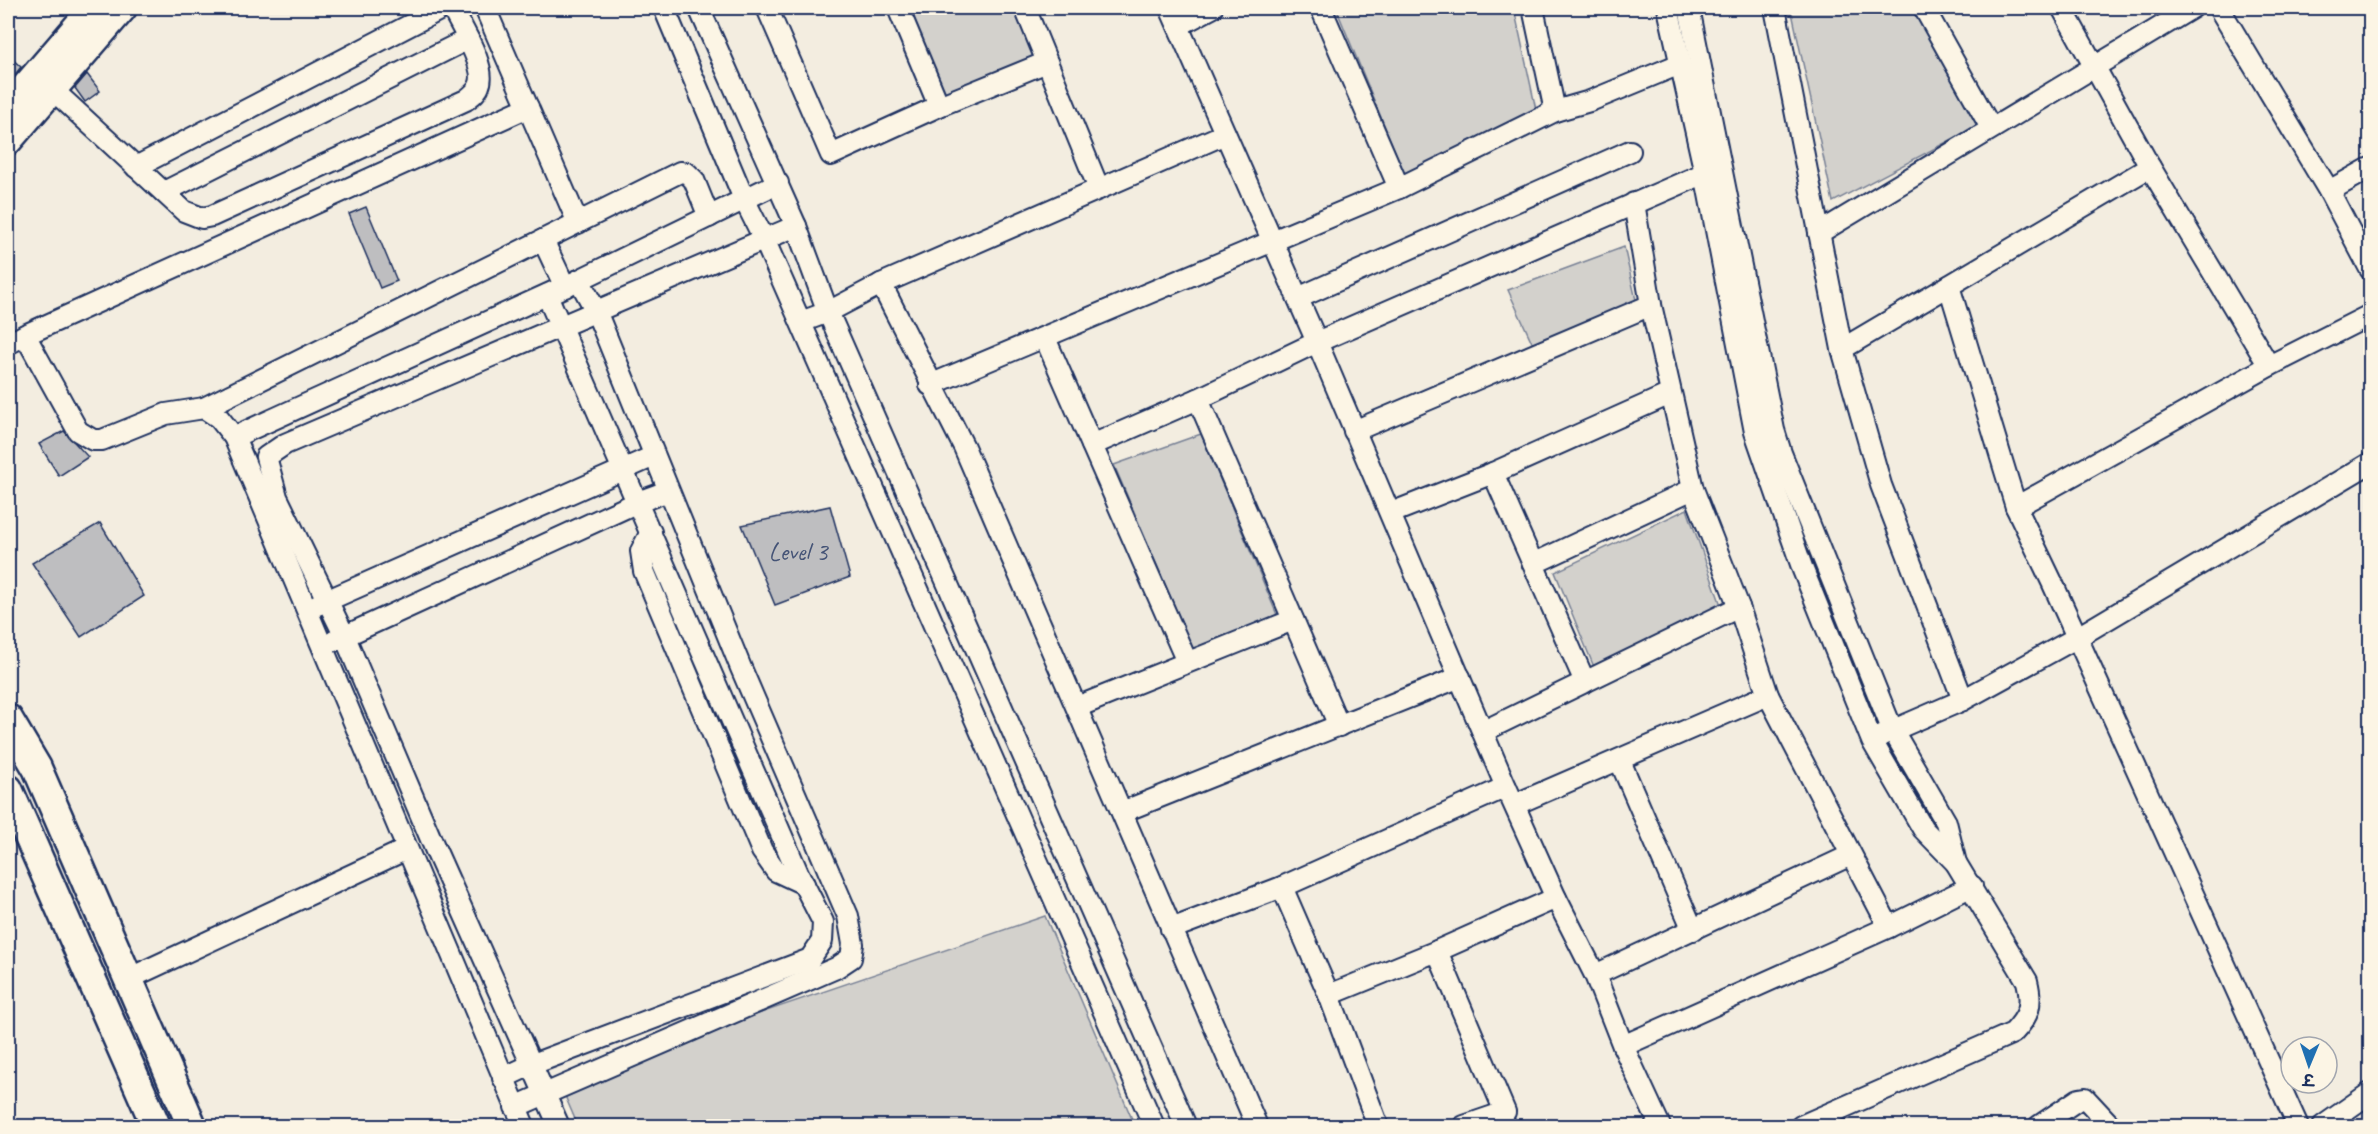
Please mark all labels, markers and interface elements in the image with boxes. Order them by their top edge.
house number: Level 3 [769,535,830,568]
north arrow [2279,1035,2339,1095]
text: उ [2301,1069,2316,1089]

